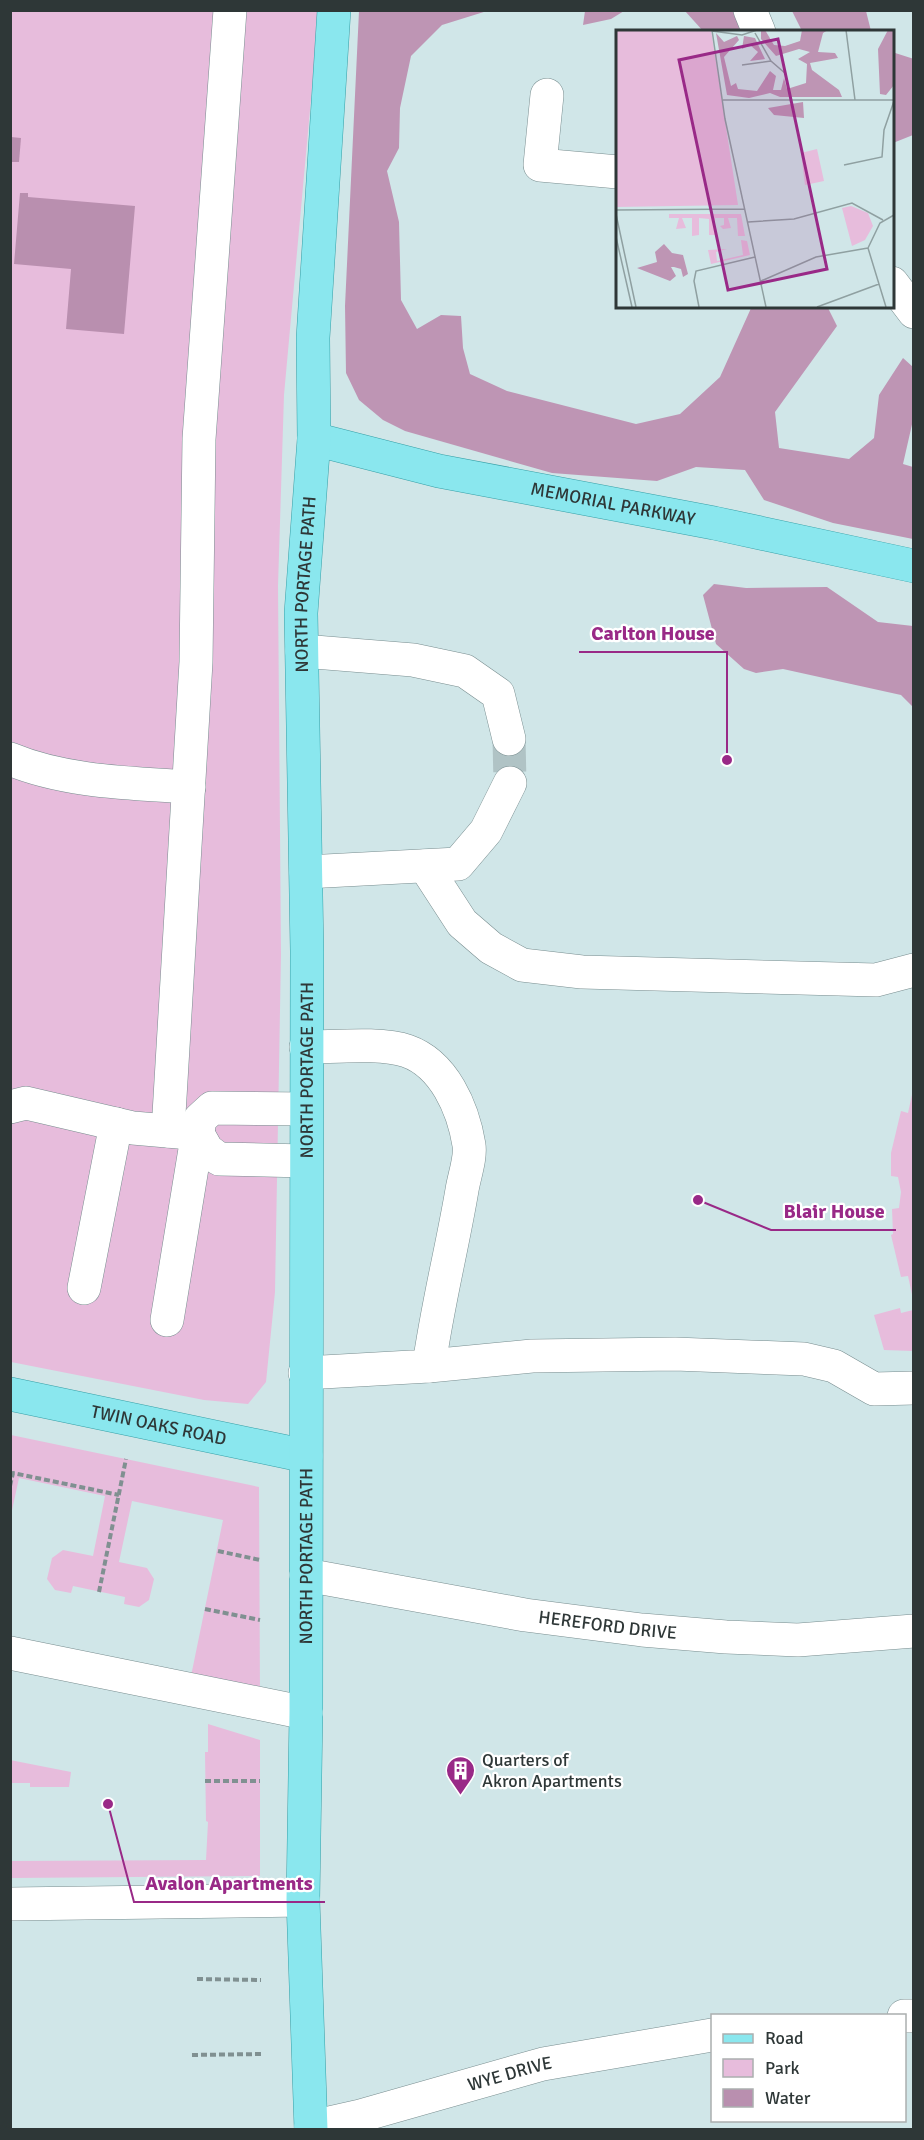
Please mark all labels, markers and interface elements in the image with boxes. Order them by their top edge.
inset map [616,30,894,308]
street label: MEMORIAL PARKWAY [529,478,697,530]
street label: NORTH PORTAGE PATH [290,495,321,673]
callout: Carlton House [579,614,727,652]
text: Carlton House [591,621,715,646]
street label: NORTH PORTAGE PATH [296,982,318,1159]
callout: Blair House [771,1192,896,1230]
text: Blair House [783,1199,885,1224]
street label: TWIN OAKS ROAD [89,1400,228,1450]
street label: NORTH PORTAGE PATH [295,1468,317,1645]
street label: HEREFORD DRIVE [537,1606,678,1644]
place label: Quarters of Akron Apartments [482,1749,622,1792]
building icon: Quarters of Akron Apartments [445,1754,477,1796]
callout: Avalon Apartments [134,1864,325,1902]
text: Avalon Apartments [145,1871,313,1896]
legend [711,2014,906,2122]
text: Road [765,2027,804,2049]
street label: WYE DRIVE [465,2052,554,2096]
text: Park [765,2057,800,2079]
text: Water [765,2087,811,2109]

